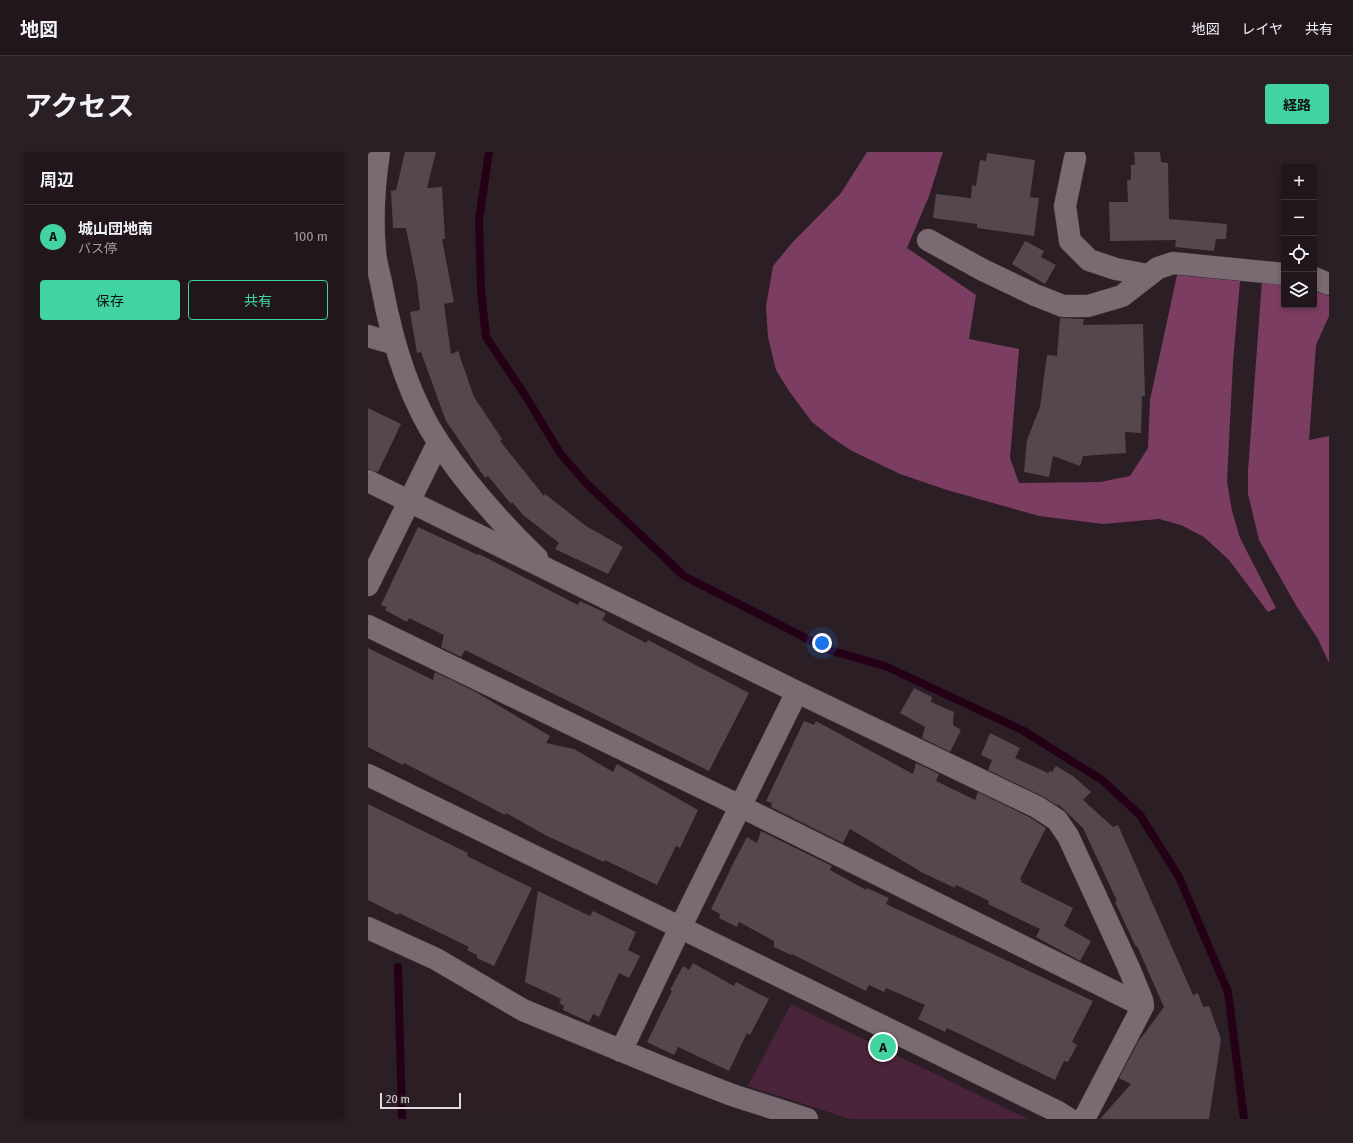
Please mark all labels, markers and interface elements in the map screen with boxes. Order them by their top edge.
text: 地図 [20,18,58,41]
text: 地図 [1191,21,1219,38]
text: レイヤ [1241,21,1283,38]
text: 共有 [1305,21,1333,38]
button: 経路 [1265,84,1329,124]
text: アクセス [24,90,135,123]
map controls [1281,164,1317,308]
button: + [1281,164,1317,200]
text: 周辺 [40,170,74,191]
button: − [1281,200,1317,236]
text: 城山団地南 [78,220,153,238]
text: A [49,229,57,244]
text: 100 m [293,229,328,244]
button: locate [1281,236,1317,272]
text: バス停 [78,241,117,256]
button: layers [1281,272,1317,308]
button: 保存 [40,280,180,320]
button: 共有 [188,280,328,320]
your location [812,633,832,653]
pin: A [870,1032,896,1062]
scale bar [380,1091,461,1110]
text: 20 m [386,1093,410,1106]

